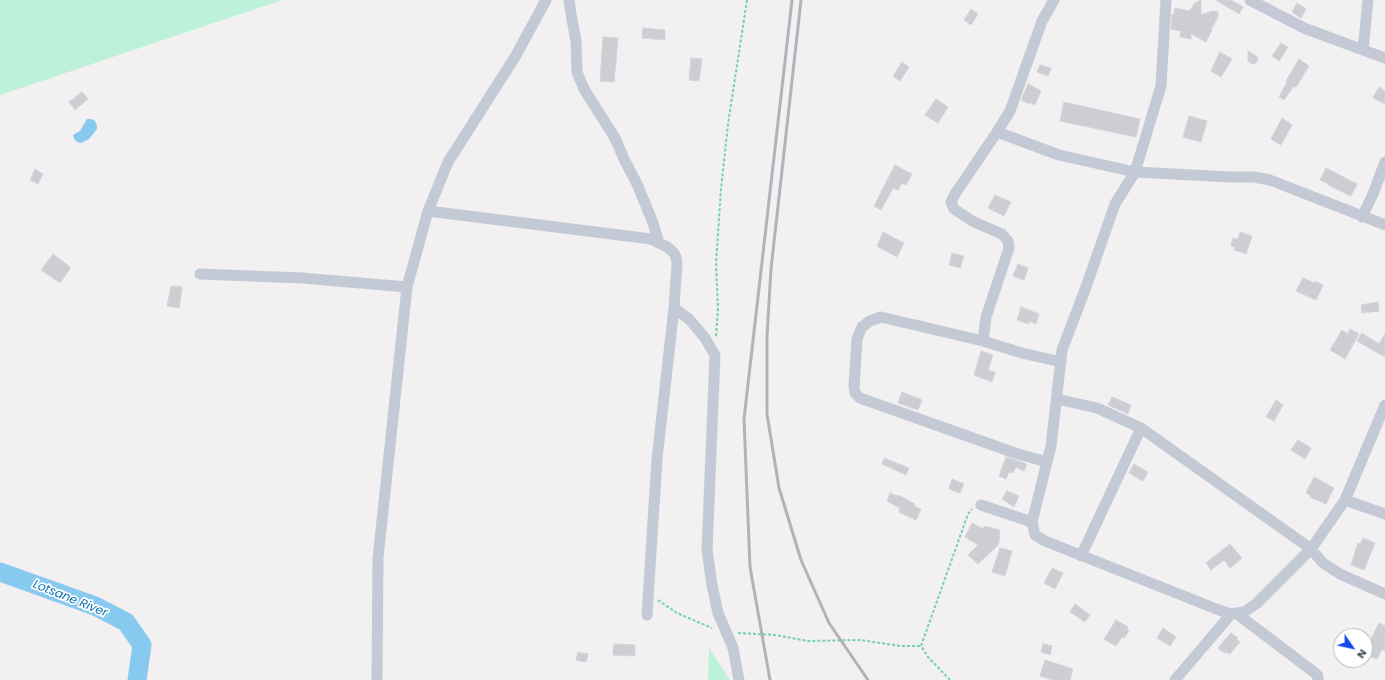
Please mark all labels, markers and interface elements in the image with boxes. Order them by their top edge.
water label: Lotsane River [31,577,109,621]
north arrow [1333,628,1373,668]
text: N [1353,646,1371,662]

